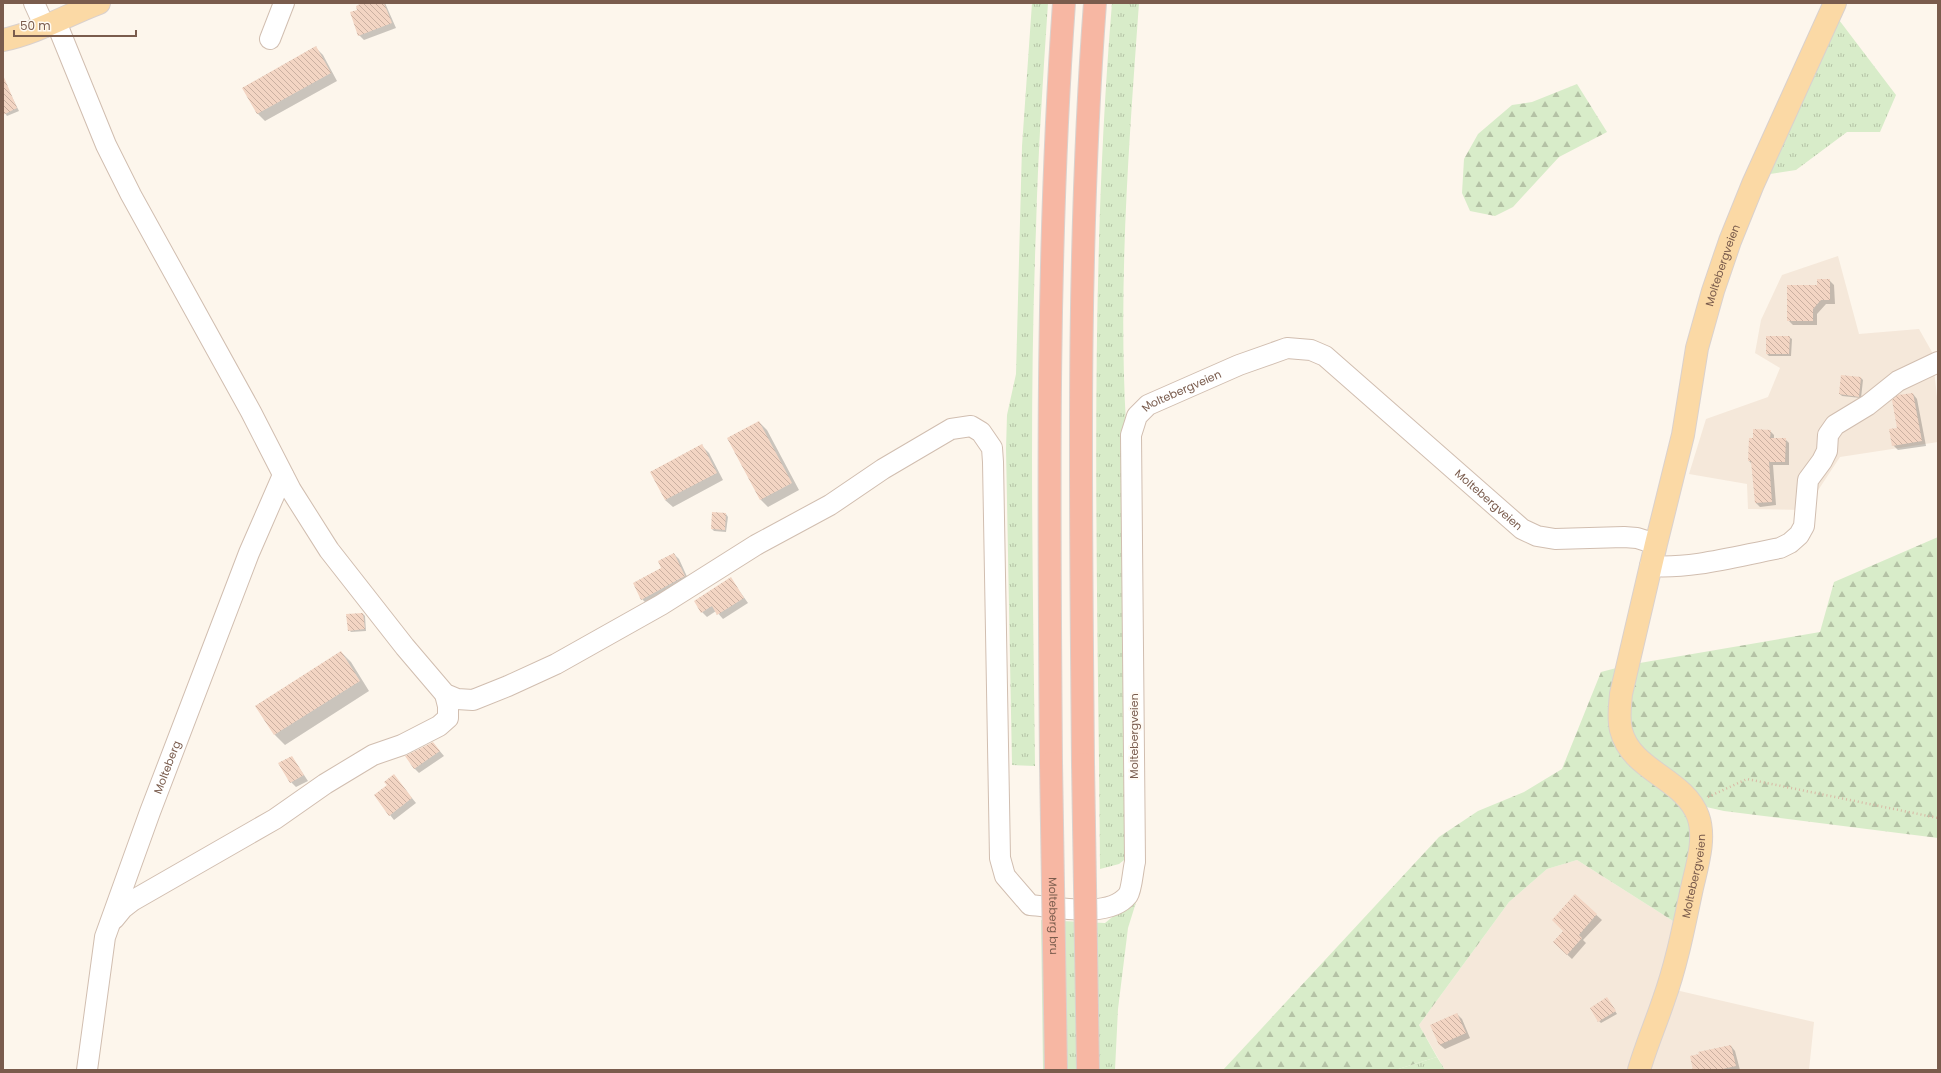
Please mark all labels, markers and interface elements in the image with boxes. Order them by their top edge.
scale bar [14,12,136,38]
text: 50 m [20,17,51,34]
street label: Moltebergveien [1701,222,1744,308]
street label: Moltebergveien [1138,366,1224,415]
street label: Moltebergveien [1451,465,1526,534]
street label: Moltebergveien [1126,693,1142,779]
street label: Molteberg [150,738,185,796]
street label: Moltebergveien [1678,834,1709,920]
street label: Molteberg bru [1045,877,1062,955]

